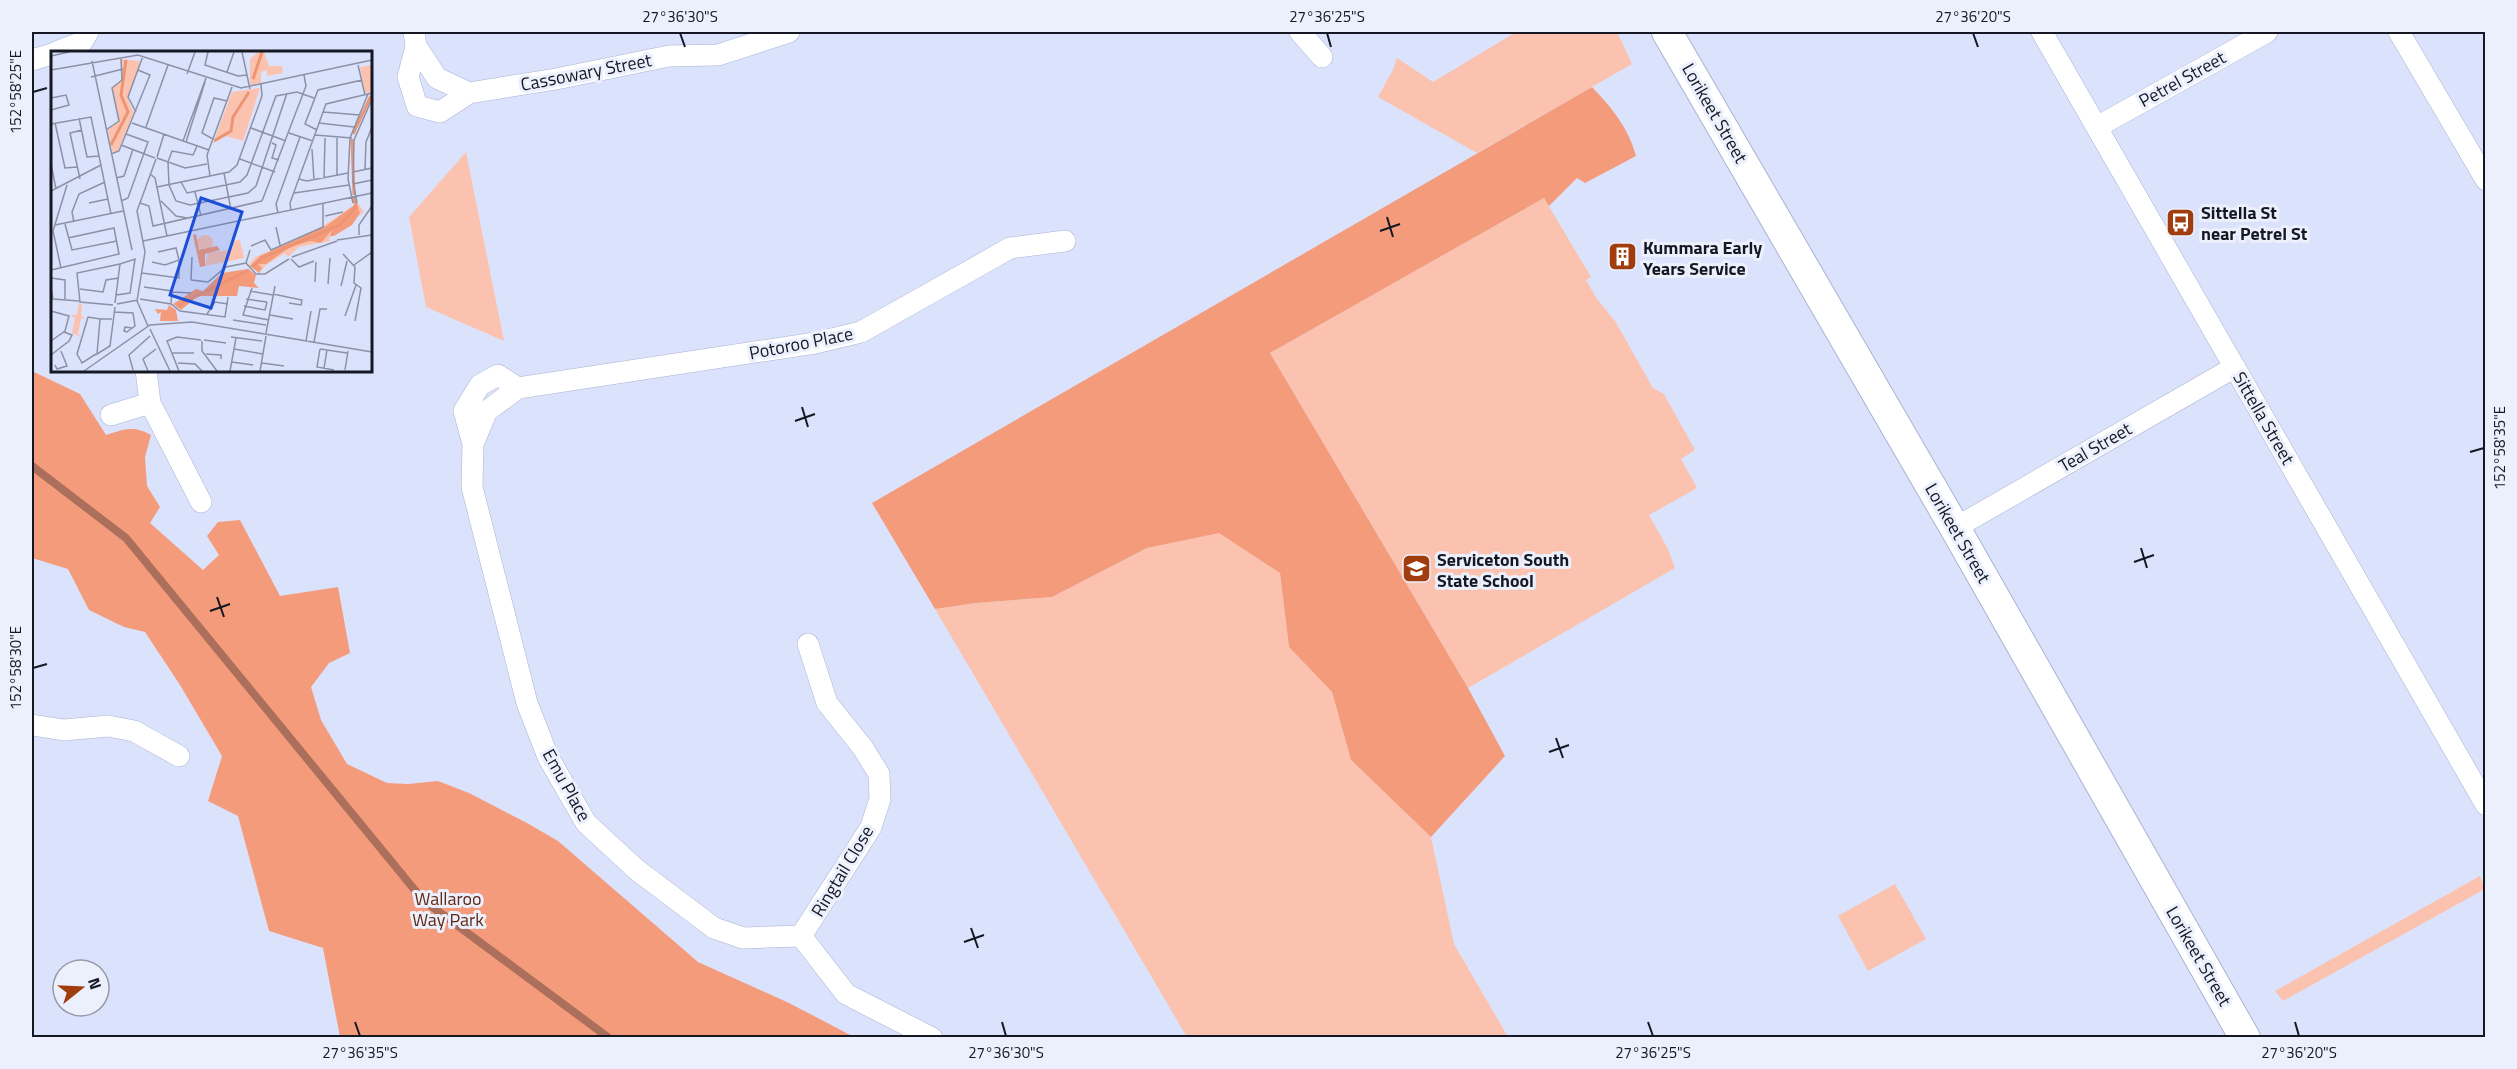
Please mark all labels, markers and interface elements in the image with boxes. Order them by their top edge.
text: 27°36'30"S [642,5,718,28]
text: 27°36'25"S [1289,5,1365,28]
text: 27°36'20"S [1935,5,2011,28]
street label: Petrel Street [2134,44,2231,114]
street label: Cassowary Street [518,46,654,98]
text: 152°58'25"E [4,50,27,134]
inset map [51,51,372,372]
street label: Lorikeet Street [1675,58,1755,169]
place label: Sittella St near Petrel St [2201,199,2308,247]
bus stop icon: Sittella St near Petrel St [2164,206,2196,238]
place label: Kummara Early Years Service [1643,234,1762,282]
building icon: Kummara Early Years Service [1606,241,1638,273]
street label: Potoroo Place [747,320,855,366]
street label: Sittella Street [2227,367,2302,470]
text: 152°58'35"E [2488,406,2511,490]
street label: Teal Street [2053,415,2137,479]
street label: Lorikeet Street [1918,478,1998,589]
place label: Serviceton South State School [1437,546,1569,594]
school or university icon: Serviceton South State School [1400,553,1432,585]
text: 152°58'30"E [4,626,27,710]
street label: Emu Place [536,744,598,826]
street label: Ringtail Close [804,820,880,922]
park label: Wallaroo Way Park [412,885,484,933]
street label: Lorikeet Street [2159,901,2239,1012]
north arrow [51,958,111,1018]
text: N [82,974,108,992]
text: 27°36'35"S [322,1041,398,1064]
text: 27°36'30"S [968,1041,1044,1064]
text: 27°36'25"S [1615,1041,1691,1064]
text: 27°36'20"S [2261,1041,2337,1064]

